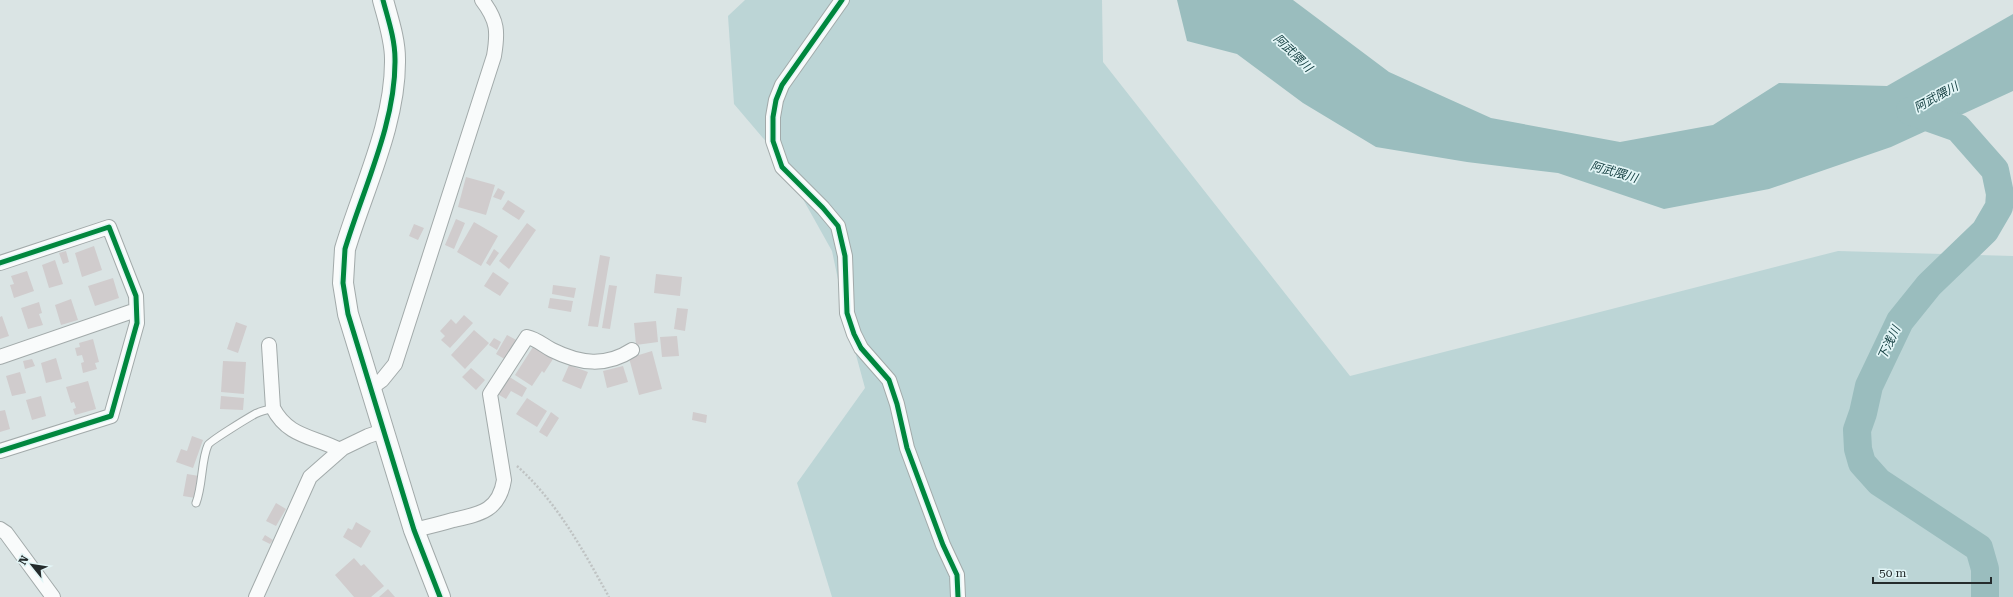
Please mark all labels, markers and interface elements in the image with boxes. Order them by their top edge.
water label: 阿武隈川 [1271,31,1317,76]
water label: 阿武隈川 [1912,78,1962,115]
water label: 阿武隈川 [1589,159,1641,186]
water label: 下浅川 [1875,322,1904,362]
north arrow [12,545,52,585]
text: N [16,553,32,567]
scale bar [1873,559,1991,585]
text: 50 m [1879,566,1906,580]

